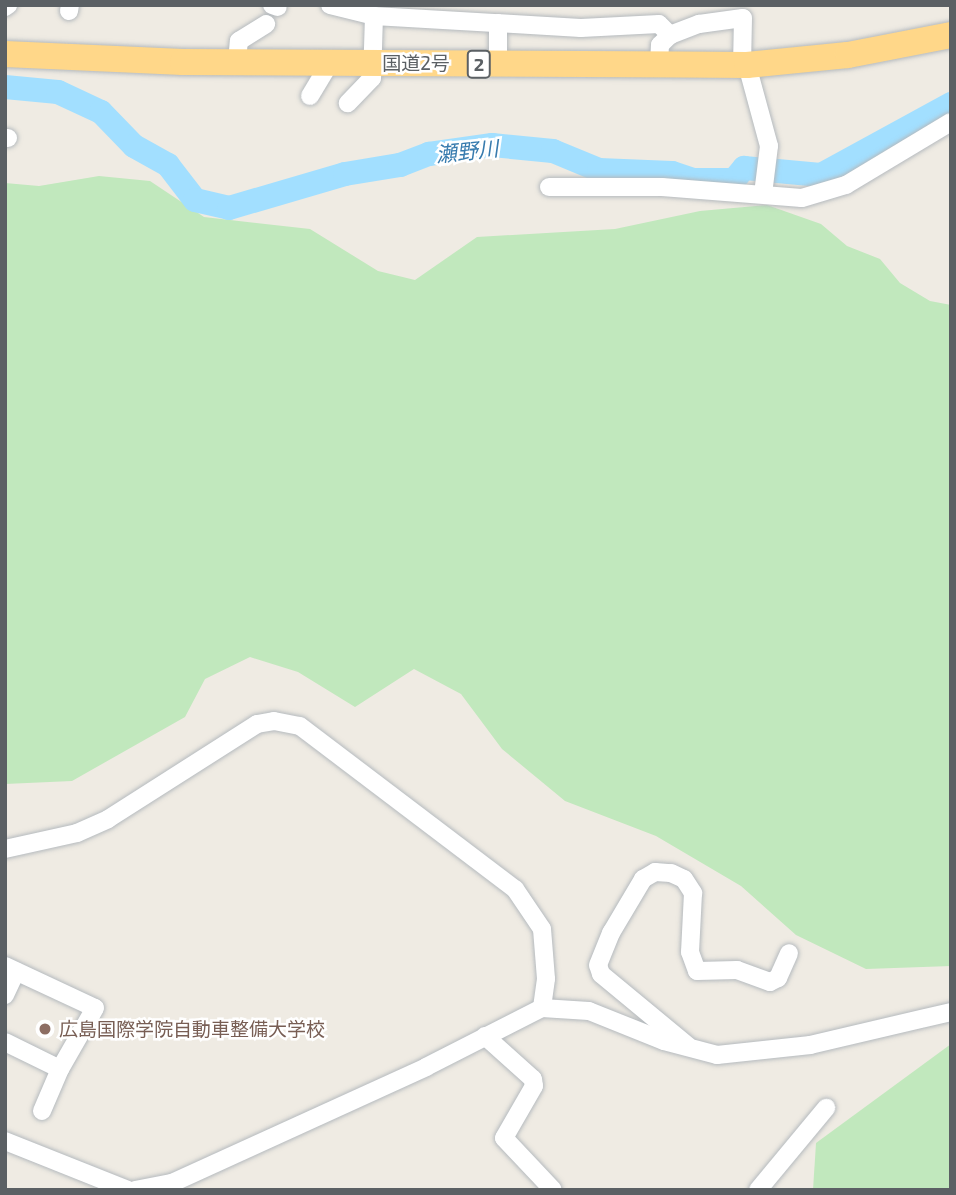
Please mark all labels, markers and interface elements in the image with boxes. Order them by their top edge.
road number: 2 [467,50,491,78]
street label: 国道2号 [382,52,450,74]
water label: 瀬野川 [434,135,500,167]
place label: 広島国際学院自動車整備大学校 [59,1018,325,1040]
marker: 広島国際学院自動車整備大学校 [37,1021,53,1037]

